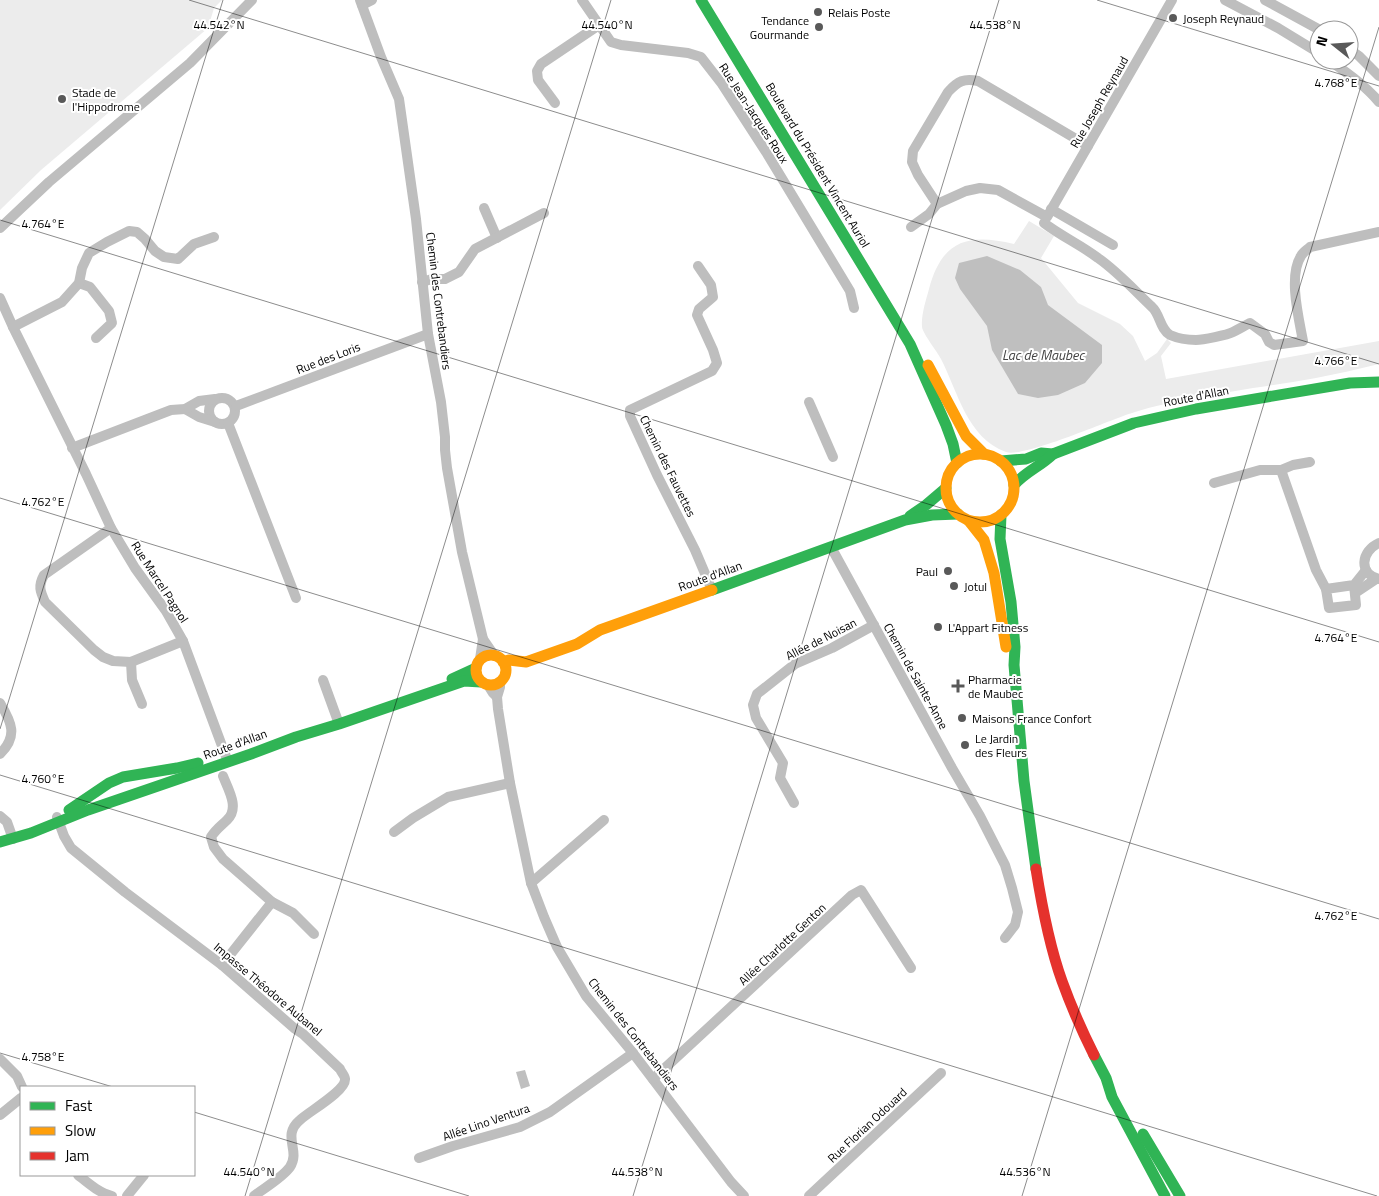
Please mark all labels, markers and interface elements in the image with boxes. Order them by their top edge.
place label: Relais Poste [828,3,890,22]
marker: Relais Poste [812,6,824,18]
place label: Joseph Reynaud [1183,9,1264,28]
place label: Tendance Gourmande [750,11,809,44]
marker: Joseph Reynaud [1167,12,1179,24]
text: 44.542°N [193,15,245,34]
text: 44.540°N [581,15,633,34]
text: 44.538°N [969,15,1021,34]
north arrow [1309,20,1359,70]
marker: Tendance Gourmande [813,21,825,33]
text: N [1310,33,1333,49]
street label: Rue Joseph Reynaud [1065,52,1133,152]
street label: Rue Jean-Jacques Roux [714,59,794,167]
text: 4.768°E [1315,73,1358,92]
street label: Boulevard du Président Vincent Auriol [761,79,875,251]
place label: Stade de l'Hippodrome [72,83,140,116]
marker: Stade de l'Hippodrome [56,93,68,105]
text: 4.764°E [22,214,65,233]
street label: Chemin des Contrebandiers [421,231,457,371]
street label: Rue des Loris [293,337,363,379]
water label: Lac de Maubec [1002,344,1085,365]
text: 4.766°E [1315,351,1358,370]
street label: Route d'Allan [1162,380,1230,412]
street label: Chemin des Fauvettes [635,412,701,521]
text: 4.762°E [22,492,65,511]
street label: Rue Marcel Pagnol [126,537,194,627]
street label: Route d'Allan [676,556,744,596]
place label: Paul [916,562,938,581]
marker: Paul [942,565,954,577]
place label: Jotul [964,577,987,596]
marker: Jotul [948,580,960,592]
street label: Allée de Noisan [782,613,860,665]
place label: L'Appart Fitness [948,618,1029,637]
street label: Chemin de Sainte-Anne [879,619,953,733]
marker: L'Appart Fitness [932,621,944,633]
text: 4.764°E [1315,628,1358,647]
place label: Pharmacie de Maubec [968,670,1023,703]
marker: Pharmacie de Maubec [952,680,964,692]
place label: Maisons France Confort [972,709,1092,728]
marker: Maisons France Confort [956,712,968,724]
street label: Route d'Allan [201,724,269,764]
place label: Le Jardin des Fleurs [975,729,1027,762]
marker: Le Jardin des Fleurs [959,739,971,751]
text: 4.760°E [22,769,65,788]
street label: Allée Charlotte Genton [734,898,830,990]
text: 4.762°E [1315,906,1358,925]
street label: Impasse Théodore Aubanel [209,938,327,1040]
street label: Chemin des Contrebandiers [584,974,684,1095]
text: 4.758°E [22,1047,65,1066]
street label: Rue Florian Odouard [823,1083,911,1167]
legend [20,1086,195,1176]
text: Fast [65,1094,93,1117]
street label: Allée Lino Ventura [440,1098,532,1146]
text: Slow [65,1119,96,1142]
text: Jam [65,1144,89,1167]
text: 44.540°N [223,1162,275,1181]
text: 44.538°N [611,1162,663,1181]
text: 44.536°N [999,1162,1051,1181]

